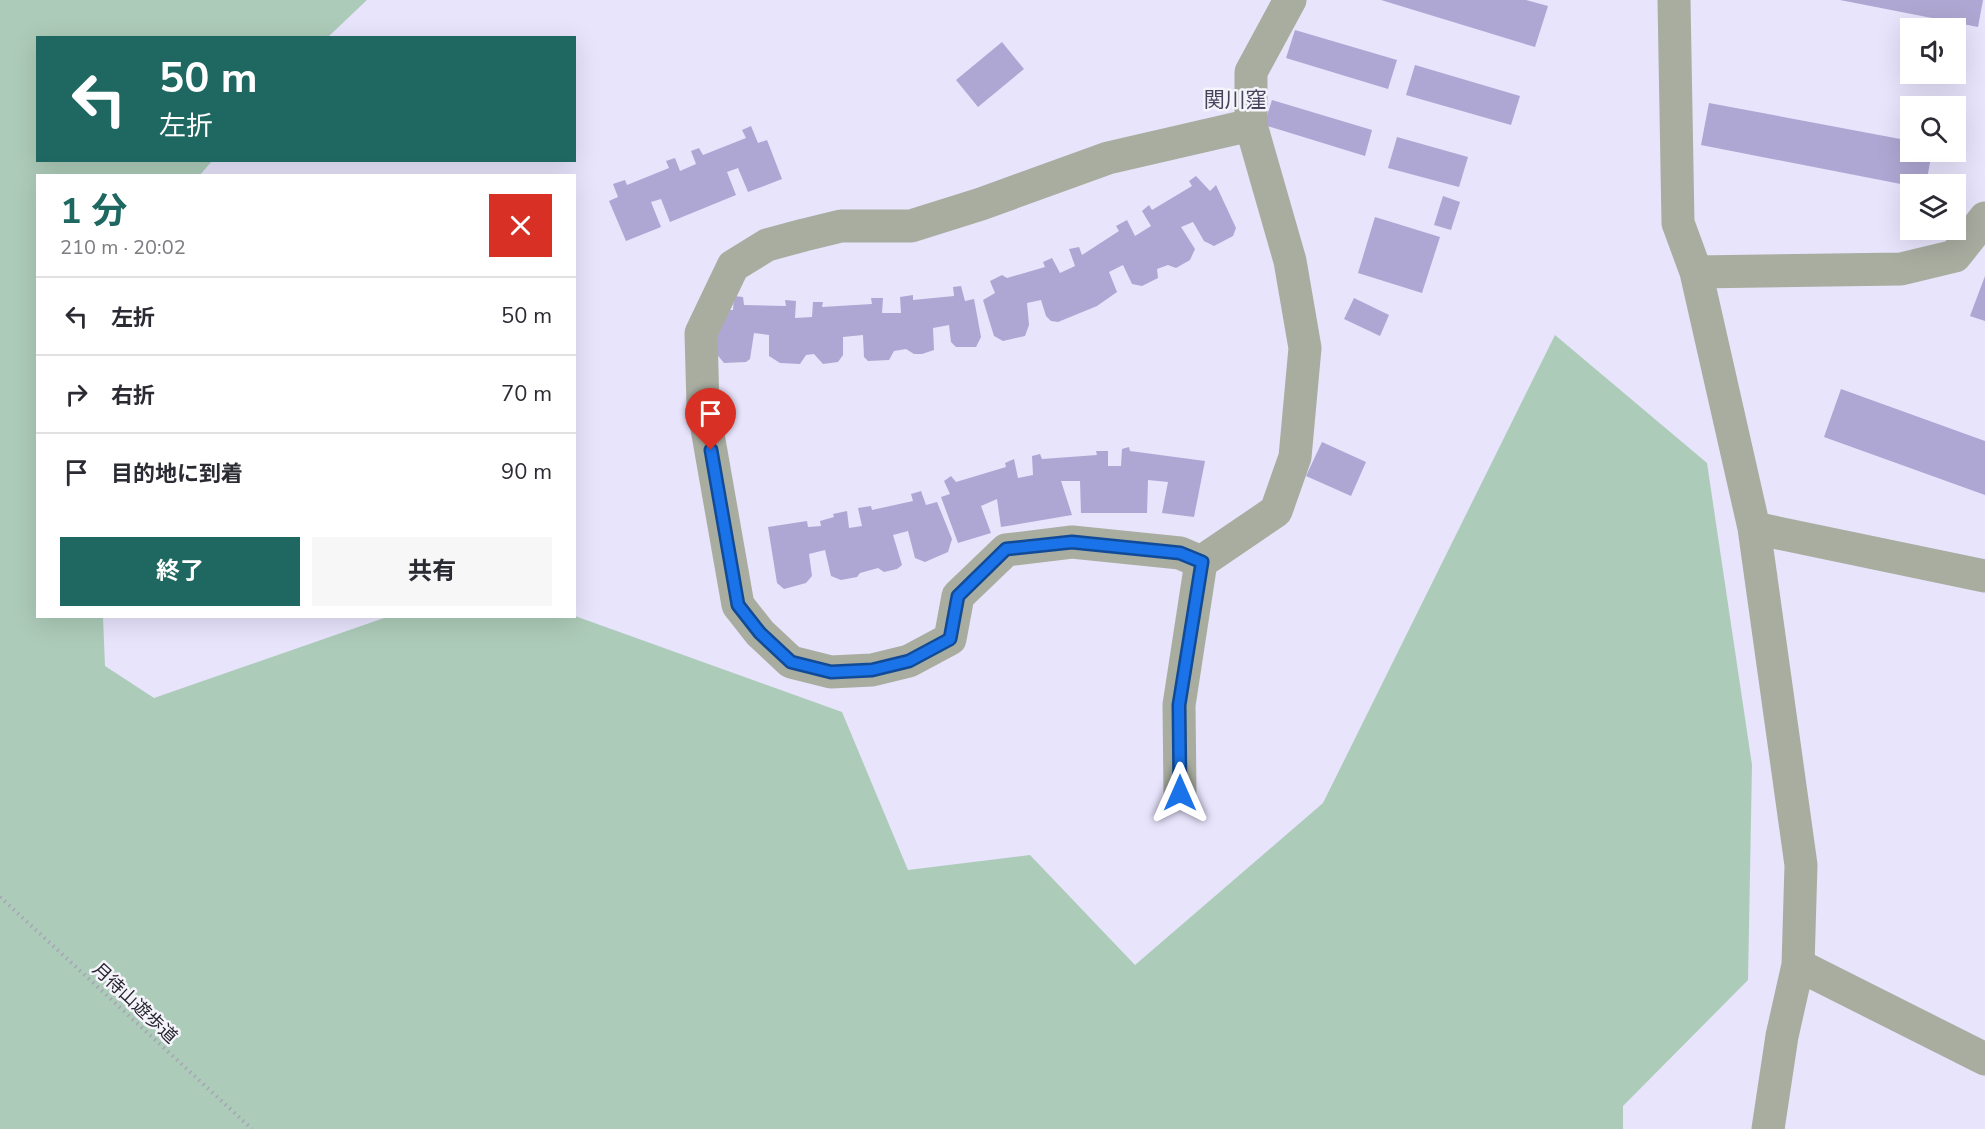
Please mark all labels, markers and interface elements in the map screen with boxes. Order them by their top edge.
map controls [1900,18,1966,240]
button: sound [1900,18,1966,84]
text: 50 m [159,50,258,107]
icon: left [60,60,138,138]
district label: 関川窪 [1204,86,1267,114]
button: search [1900,96,1966,162]
text: 左折 [159,108,213,145]
button: layers [1900,174,1966,240]
text: 1 分 [60,187,127,236]
button: close [489,194,552,257]
text: 210 m · 20:02 [60,234,186,261]
icon: left [60,300,93,333]
text: 50 m [501,301,552,331]
text: 左折 [111,303,155,333]
icon: right [60,378,93,411]
text: 70 m [501,379,552,409]
text: 右折 [111,381,155,411]
pin [685,388,736,450]
icon: arrive [694,397,727,430]
icon: arrive [60,456,93,489]
text: 90 m [501,457,552,487]
text: 目的地に到着 [111,459,243,489]
button: 終了 [60,537,300,606]
button: 共有 [312,537,552,606]
position arrow [1148,761,1212,825]
street label: 月待山遊歩道 [87,957,183,1049]

